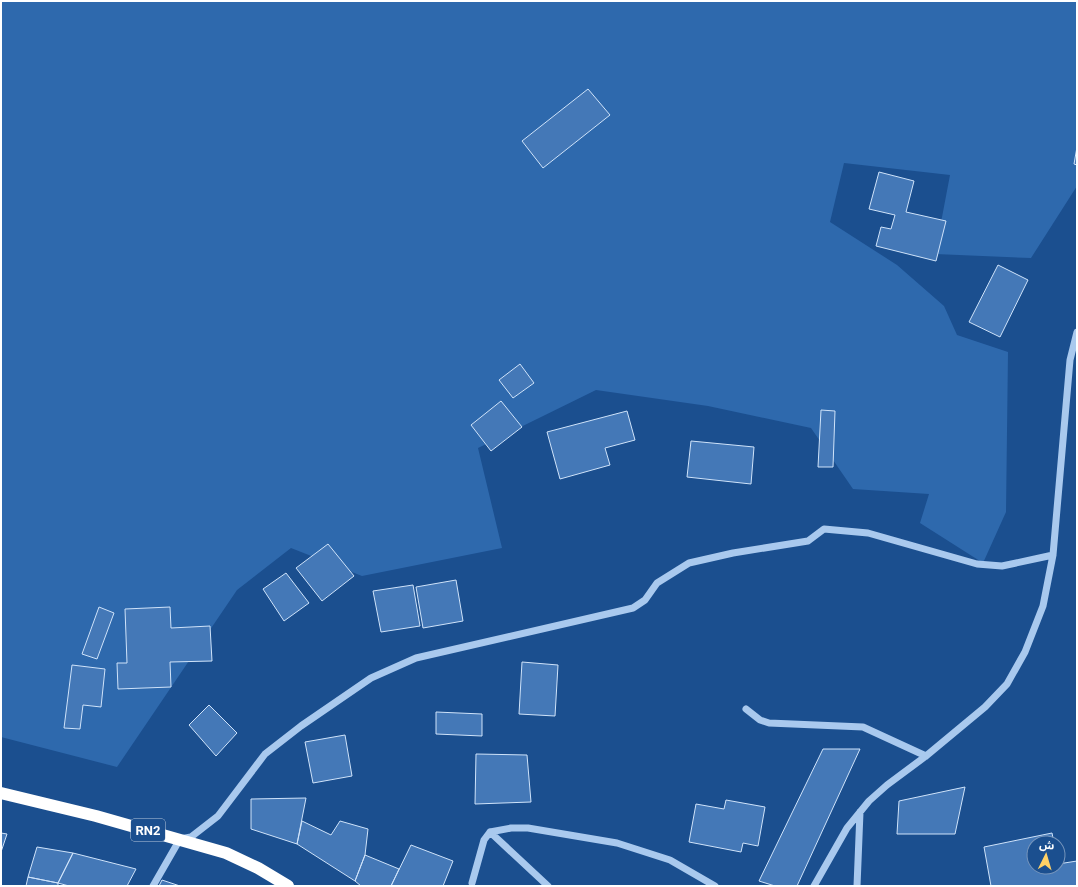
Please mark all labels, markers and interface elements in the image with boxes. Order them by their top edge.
road number: RN2 [131,819,165,841]
north arrow [1026,835,1066,875]
text: ش [1039,838,1055,853]

